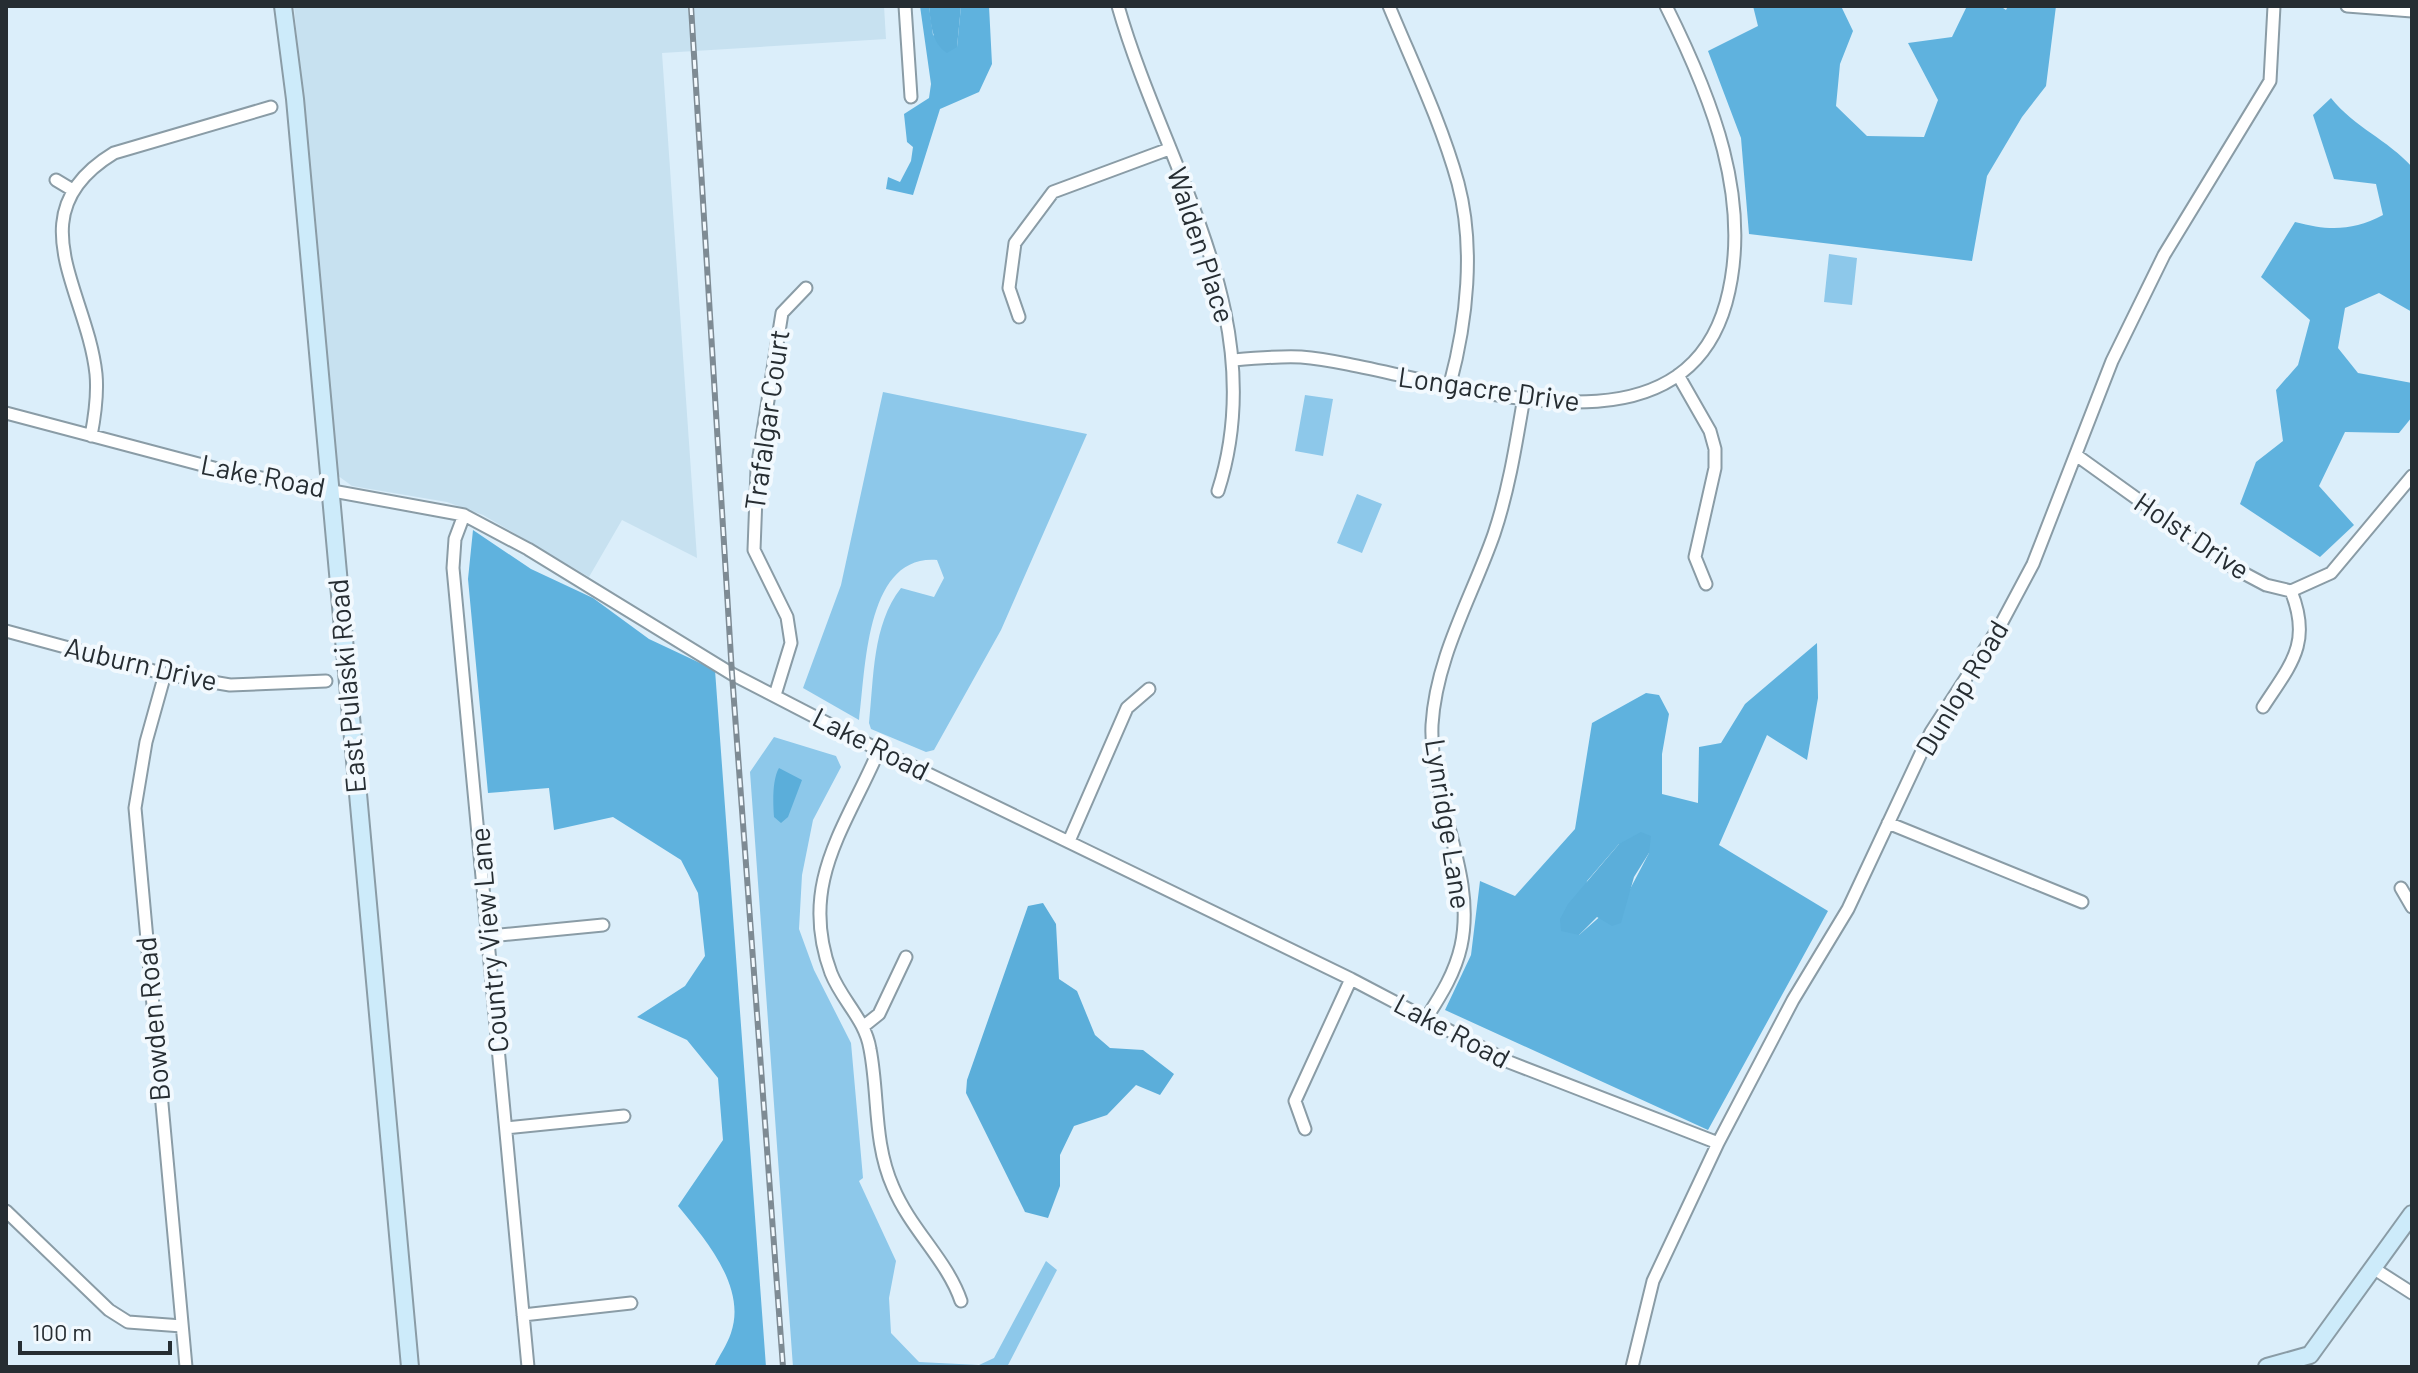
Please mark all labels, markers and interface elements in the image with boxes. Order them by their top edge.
street label: Walden Place [1161,163,1243,327]
street label: Trafalgar Court [737,327,796,512]
street label: Longacre Drive [1396,358,1582,418]
street label: Lake Road [198,446,328,504]
street label: Holst Drive [2128,484,2257,586]
street label: East Pulaski Road [320,578,372,795]
street label: Dunlop Road [1908,614,2015,761]
street label: Auburn Drive [62,629,221,697]
street label: Lake Road [808,699,935,787]
street label: Lynridge Lane [1419,736,1479,911]
street label: Country View Lane [461,826,515,1054]
street label: Bowden Road [128,936,176,1103]
street label: Lake Road [1389,985,1516,1075]
scale bar [20,1305,170,1355]
text: 100 m [32,1317,92,1346]

